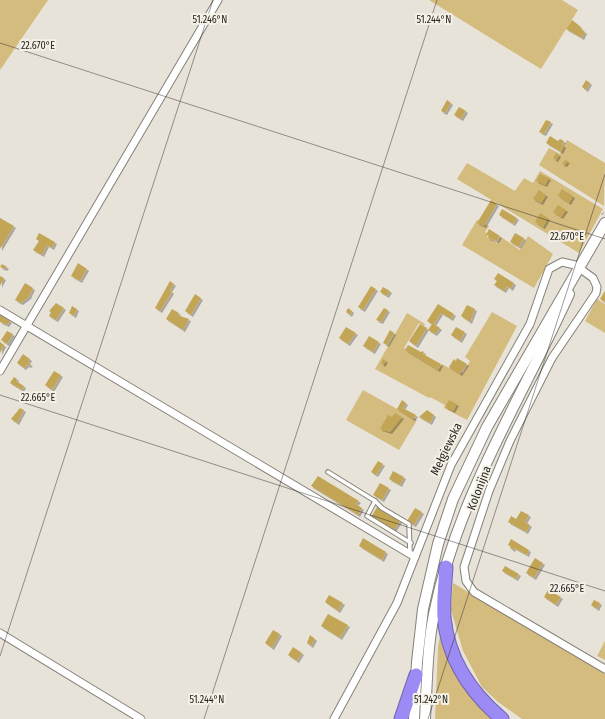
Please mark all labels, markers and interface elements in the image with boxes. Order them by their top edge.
text: 51.246°N [193,14,227,26]
text: 51.244°N [417,14,451,26]
text: 22.670°E [21,40,55,52]
text: 22.670°E [550,231,584,243]
text: 22.665°E [21,392,56,404]
street label: Mełgiewska [427,420,465,478]
street label: Kolonijna [464,464,494,512]
text: 22.665°E [550,583,585,595]
text: 51.244°N [190,694,224,706]
text: 51.242°N [414,694,448,706]

